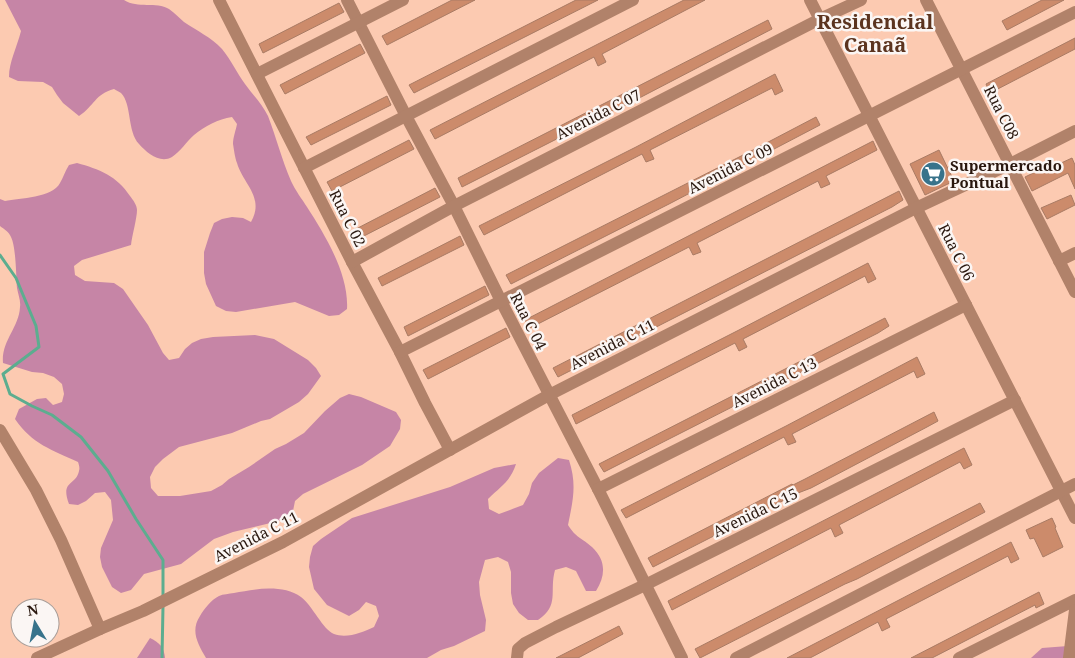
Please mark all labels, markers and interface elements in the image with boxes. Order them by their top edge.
district label: Residencial Canaã [817,8,933,58]
street label: Rua C08 [980,82,1024,142]
street label: Avenida C 07 [552,84,644,144]
street label: Avenida C 09 [684,138,776,198]
place label: Supermercado Pontual [950,155,1062,192]
supermarket icon: Supermercado Pontual [920,161,946,187]
street label: Rua C 02 [325,186,371,250]
street label: Rua C 06 [934,220,980,284]
street label: Rua C 04 [506,289,552,354]
street label: Avenida C 11 [566,314,658,374]
street label: Avenida C 13 [728,352,820,412]
street label: Avenida C 15 [709,483,801,541]
street label: Avenida C 11 [210,506,302,566]
north arrow [10,598,60,648]
text: N [26,599,40,620]

